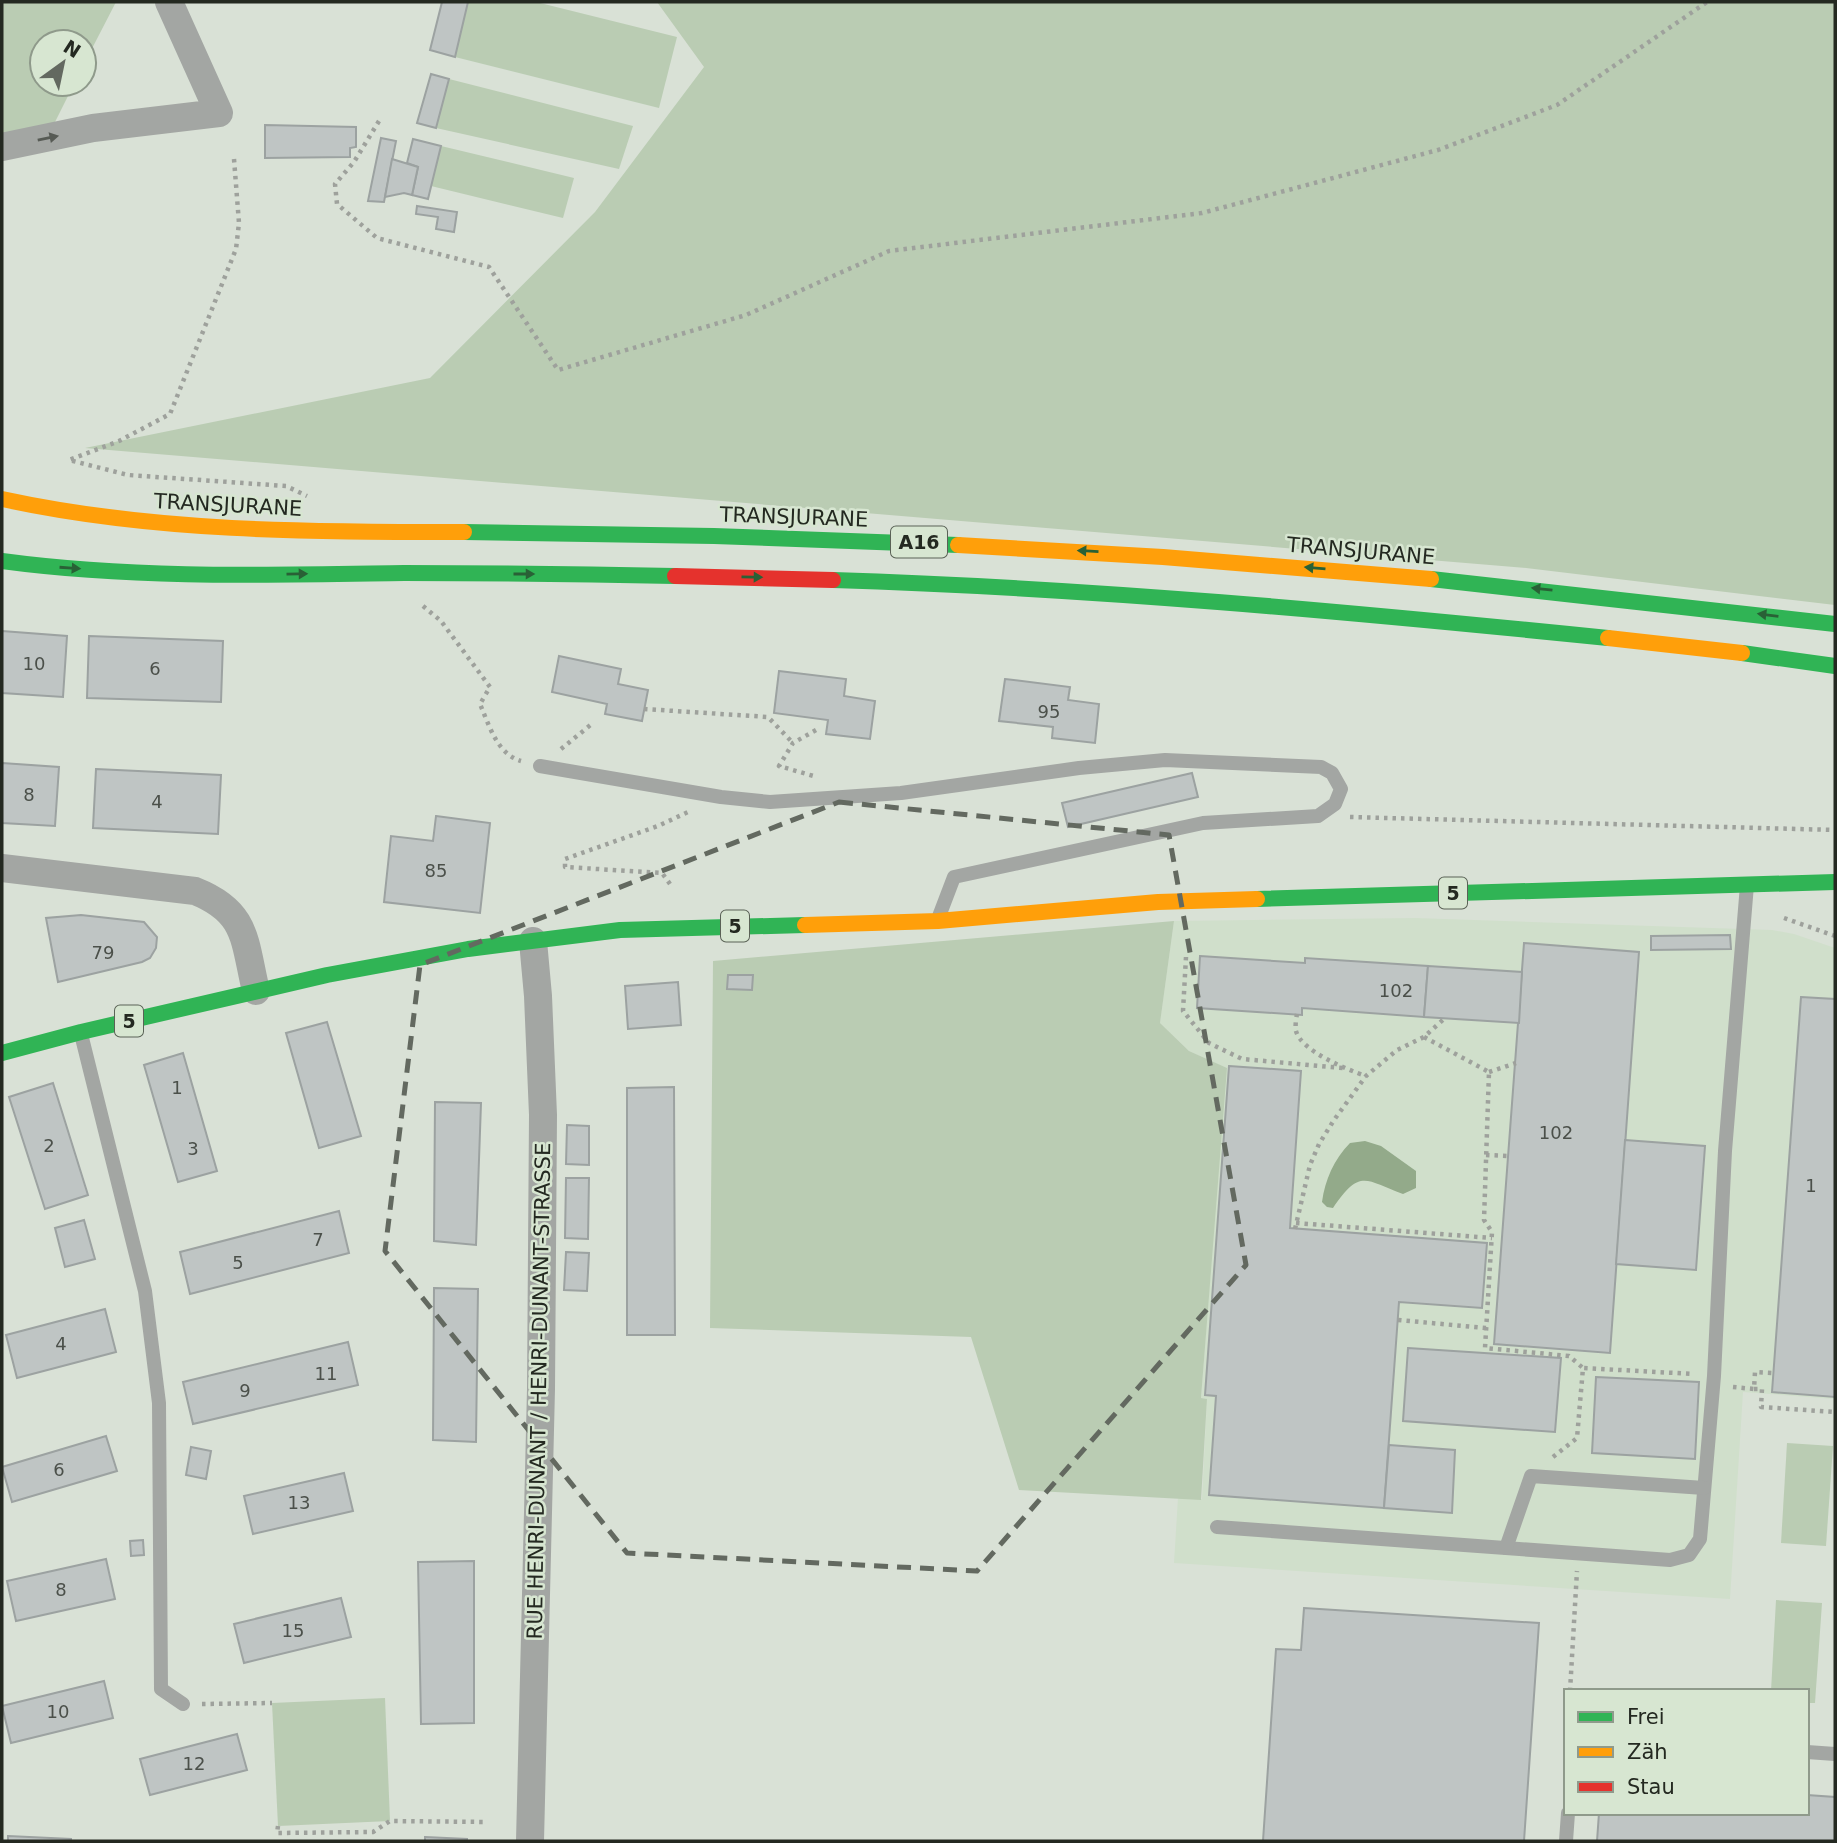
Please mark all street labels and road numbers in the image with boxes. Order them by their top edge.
street label: TRANSJURANE [152,489,303,521]
street label: TRANSJURANE [718,502,869,532]
road number: A16 [891,526,947,558]
street label: TRANSJURANE [1285,532,1436,569]
road number: 5 [1439,878,1467,908]
road number: 5 [721,910,749,942]
road number: 5 [115,1006,143,1036]
street label: RUE HENRI-DUNANT / HENRI-DUNANT-STRASSE [523,1142,555,1640]

